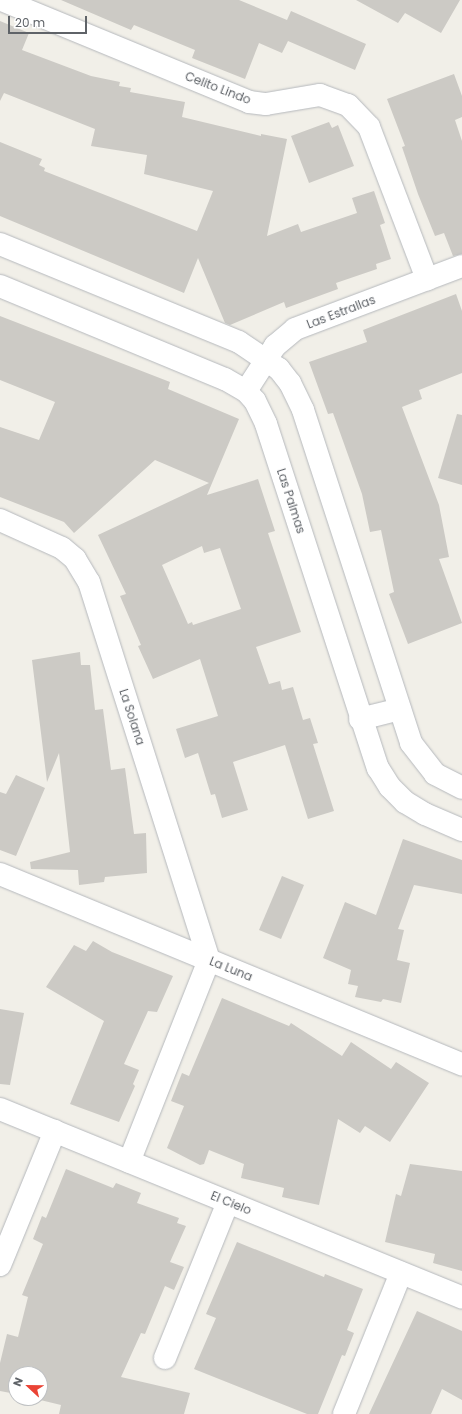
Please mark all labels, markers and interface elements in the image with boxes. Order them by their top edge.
scale bar [10,8,89,34]
text: 20 m [15,14,45,31]
street label: Celito Lindo [183,69,253,107]
street label: Las Estrallas [305,292,377,332]
street label: Las Palmas [274,467,308,535]
street label: La Solana [116,687,148,747]
street label: La Luna [207,954,255,984]
street label: El Cielo [209,1188,253,1218]
north arrow [8,1366,48,1406]
text: N [9,1375,27,1389]

